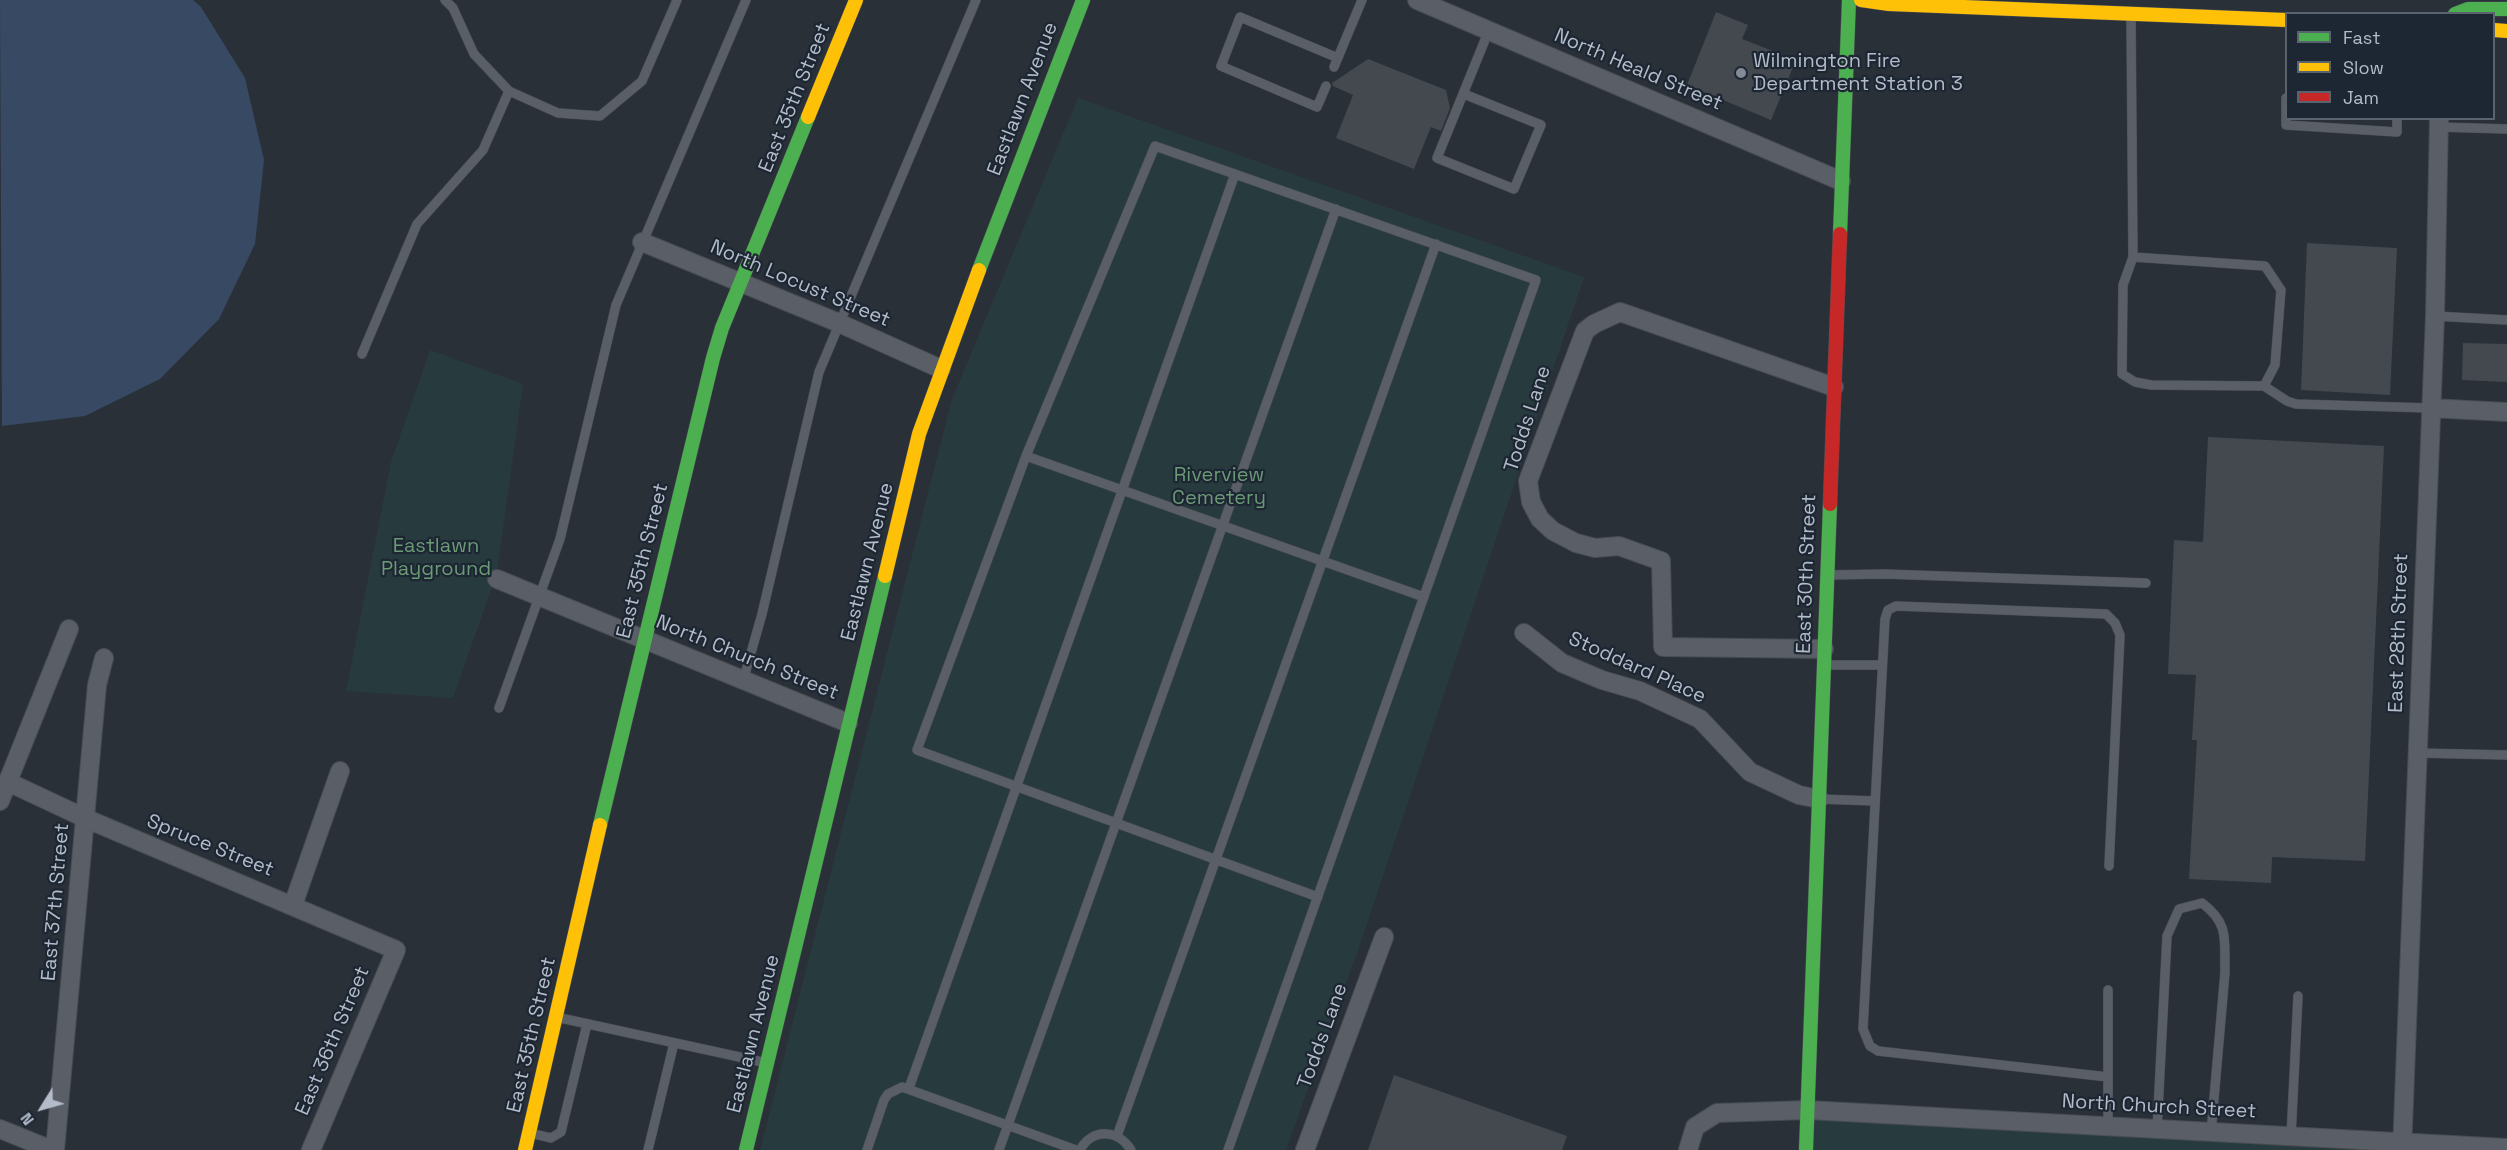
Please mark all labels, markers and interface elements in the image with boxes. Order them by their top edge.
legend [2285,12,2495,120]
street label: Eastlawn Avenue [983,19,1063,179]
street label: East 35th Street [754,20,836,176]
street label: North Heald Street [1550,24,1726,116]
text: Fast [2343,26,2380,49]
place label: Wilmington Fire Department Station 3 [1753,50,1963,97]
text: Slow [2343,56,2384,79]
marker: Wilmington Fire Department Station 3 [1734,66,1748,80]
text: Jam [2343,86,2379,109]
street label: North Locust Street [706,235,894,333]
street label: Todds Lane [1500,363,1556,475]
park label: Riverview Cemetery [1172,464,1266,511]
street label: Eastlawn Avenue [837,480,899,644]
street label: East 35th Street [612,481,674,641]
street label: East 30th Street [1792,494,1822,654]
park label: Eastlawn Playground [381,535,491,582]
street label: East 28th Street [2384,553,2414,713]
street label: North Church Street [652,610,842,706]
street label: Stoddard Place [1565,627,1709,709]
street label: Spruce Street [143,810,277,882]
street label: East 37th Street [37,822,75,982]
street label: Eastlawn Avenue [723,952,785,1116]
street label: East 35th Street [502,955,562,1115]
street label: East 36th Street [291,963,375,1119]
street label: Todds Lane [1293,980,1353,1092]
north arrow [12,1078,72,1138]
street label: North Church Street [2061,1090,2257,1124]
text: N [16,1109,39,1130]

